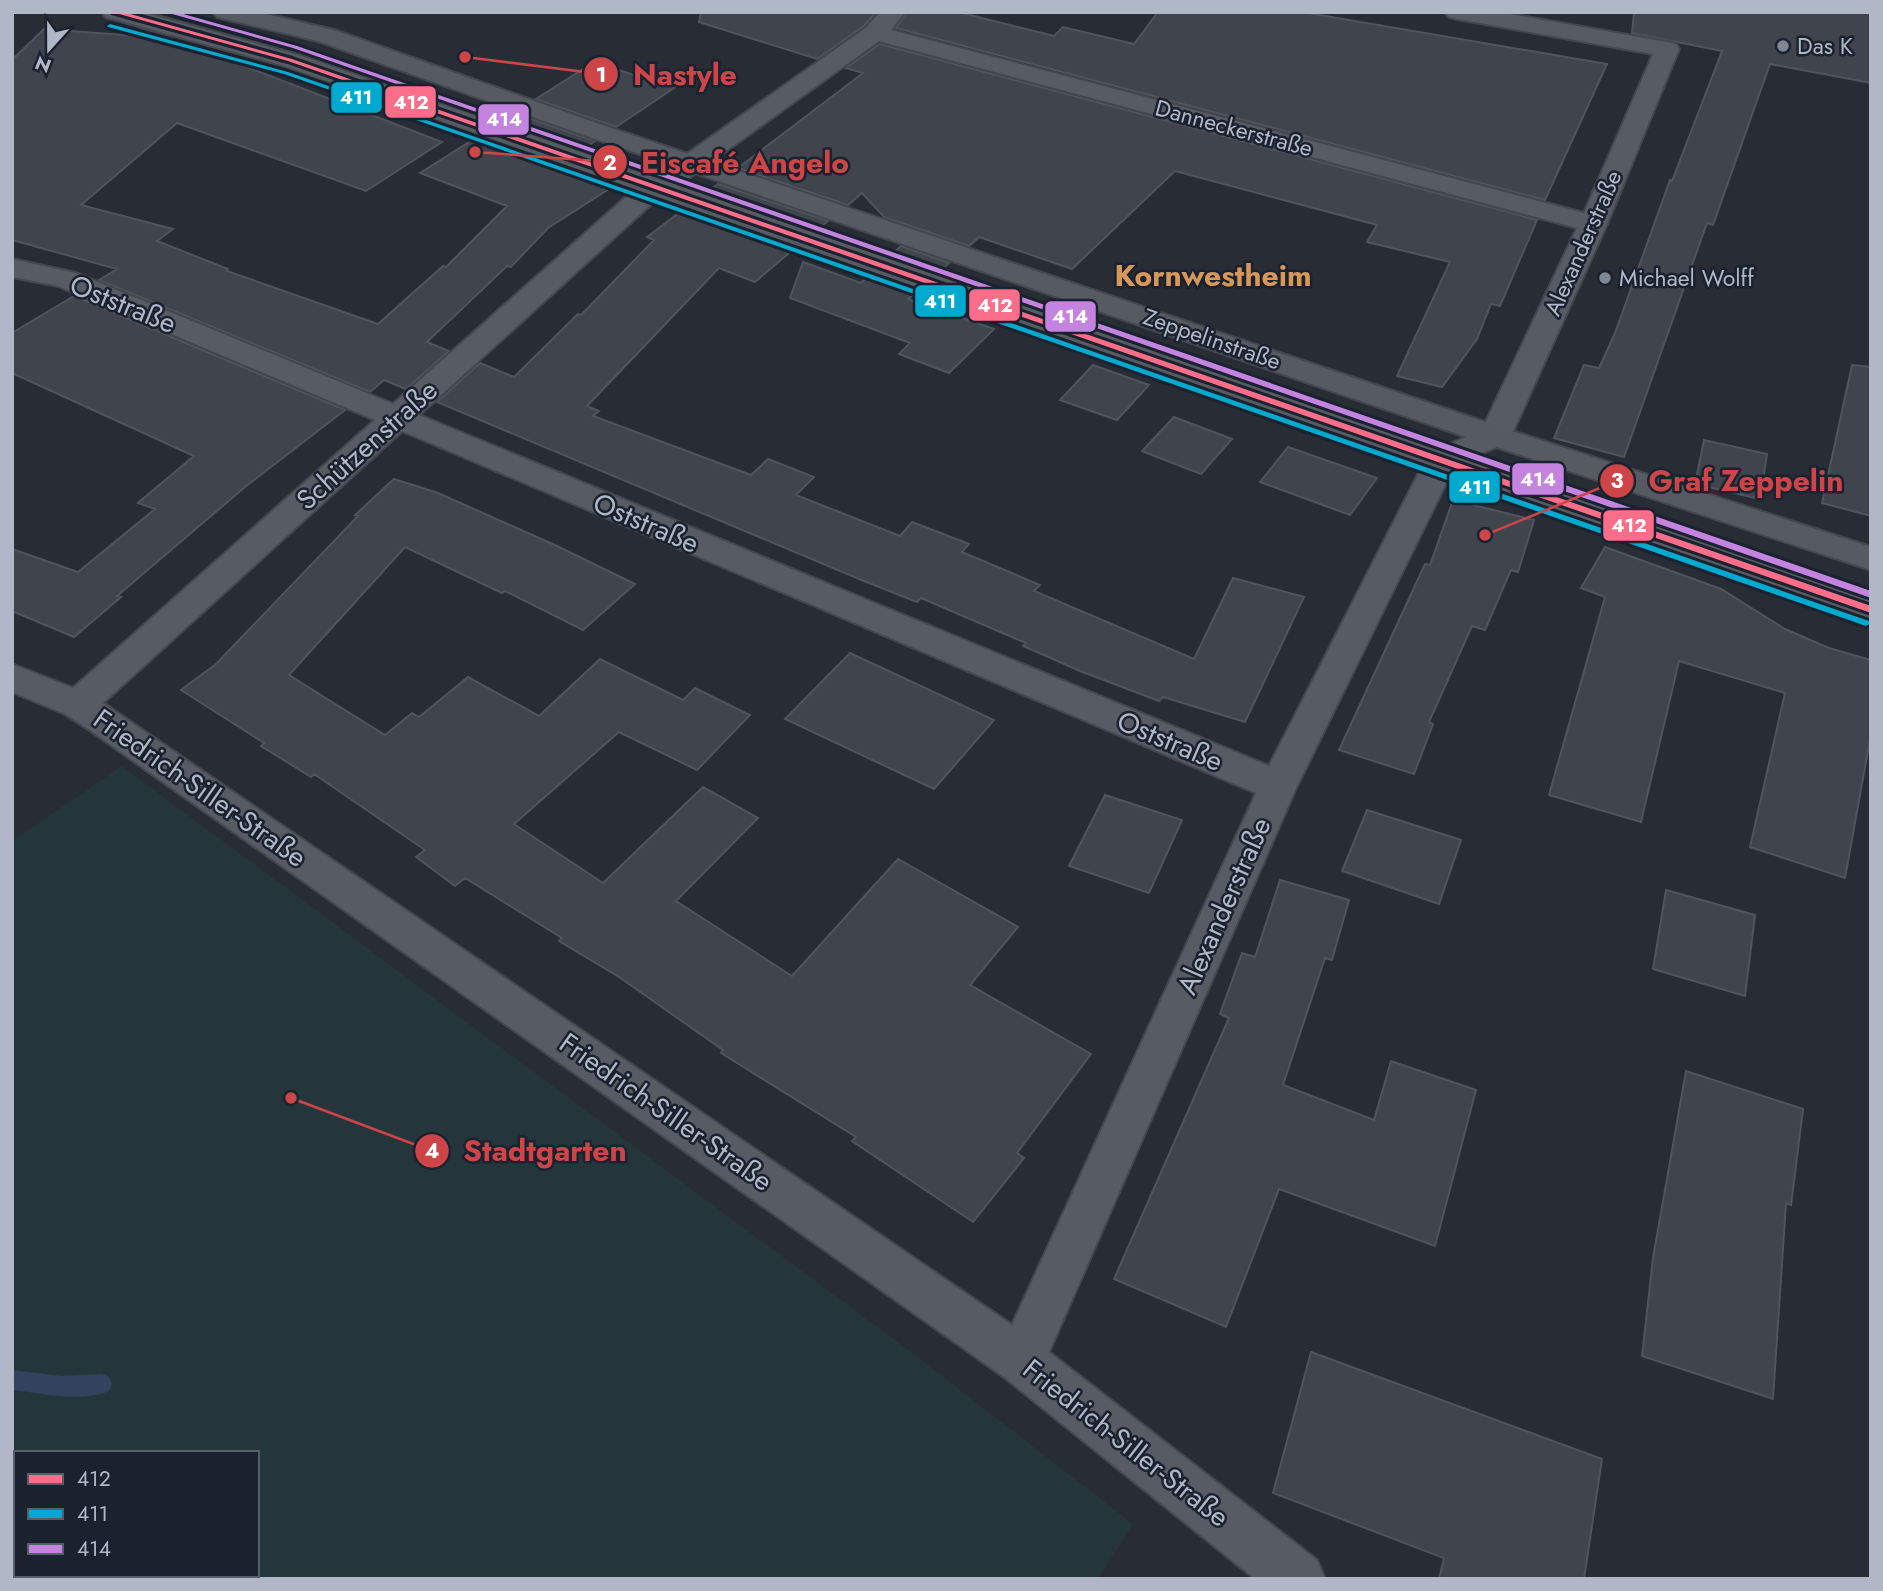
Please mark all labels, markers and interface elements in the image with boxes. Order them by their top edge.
north arrow [14,14,84,84]
place label: Das K [1797,29,1853,63]
marker: Das K [1775,38,1791,54]
text: N [31,49,55,80]
callout: Nastyle [584,49,751,100]
text: Nastyle [633,53,737,96]
text: 1 [596,60,606,90]
line badge: 411 [330,81,383,114]
text: 411 [340,84,372,111]
line badge: 412 [384,85,437,119]
text: 412 [393,89,429,116]
street label: Danneckerstraße [1151,91,1317,165]
line badge: 414 [477,103,530,136]
text: 414 [486,106,522,133]
callout: Eiscafé Angelo [592,137,863,188]
text: Eiscafé Angelo [641,141,849,184]
text: 2 [603,148,617,178]
street label: Alexanderstraße [1536,165,1630,321]
district label: Kornwestheim [1114,254,1312,297]
place label: Michael Wolff [1619,261,1755,295]
street label: Oststraße [64,264,182,344]
marker: Michael Wolff [1597,270,1613,286]
line badge: 411 [914,284,967,318]
text: 411 [924,288,956,315]
line badge: 412 [968,288,1021,322]
text: 412 [977,292,1013,319]
line badge: 414 [1044,300,1097,333]
street label: Zeppelinstraße [1139,300,1286,379]
text: 414 [1052,303,1088,330]
street label: Schützenstraße [287,370,447,520]
callout: Graf Zeppelin [1600,455,1858,506]
text: Graf Zeppelin [1649,459,1843,502]
line badge: 414 [1511,462,1565,496]
text: 414 [1520,466,1556,493]
text: 3 [1610,466,1624,496]
line badge: 411 [1448,470,1501,504]
text: 411 [1459,474,1491,501]
street label: Oststraße [587,482,705,564]
line badge: 412 [1602,509,1655,542]
text: 412 [1611,512,1647,539]
street label: Friedrich-Siller-Straße [85,699,315,877]
street label: Oststraße [1111,700,1229,782]
street label: Alexanderstraße [1167,811,1281,1001]
street label: Friedrich-Siller-Straße [551,1023,781,1201]
callout: Stadtgarten [415,1125,641,1176]
text: Stadtgarten [463,1129,627,1172]
text: 4 [425,1136,439,1166]
street label: Friedrich-Siller-Straße [1014,1349,1238,1537]
legend [14,1451,259,1577]
text: 412 [77,1464,111,1494]
text: 411 [77,1499,108,1529]
text: 414 [77,1534,111,1564]

